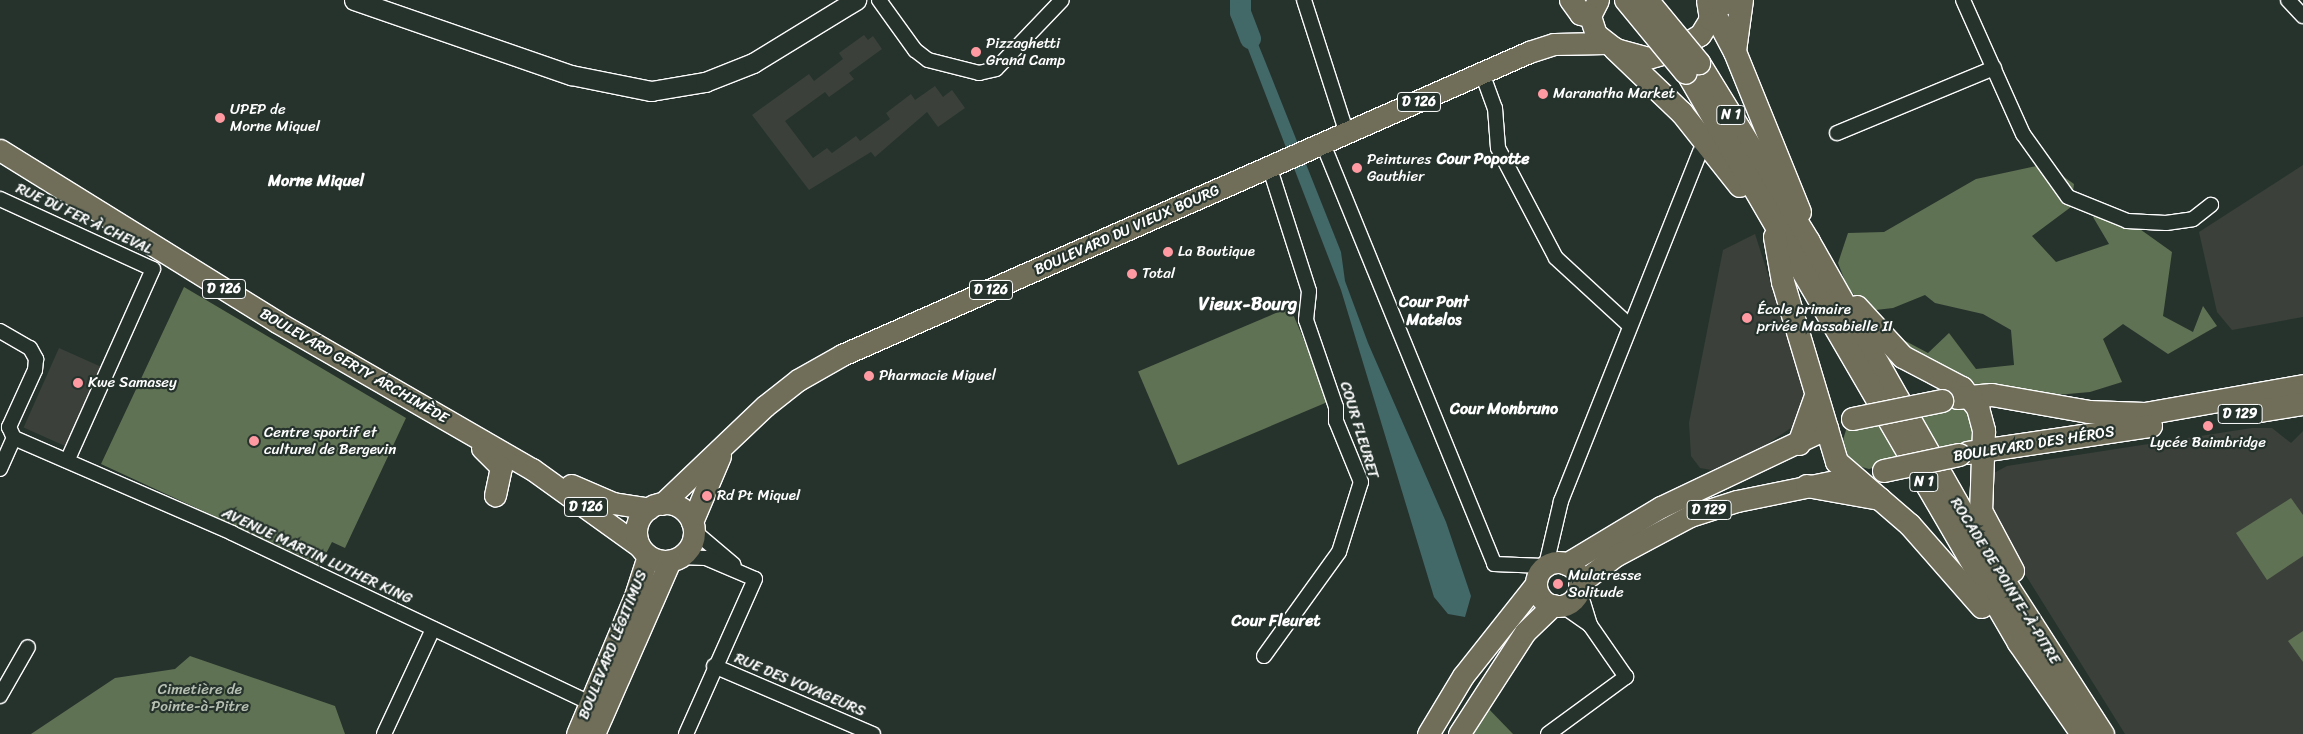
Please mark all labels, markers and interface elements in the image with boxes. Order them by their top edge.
place label: Pizzaghetti Grand Camp [986,34,1065,69]
marker: Pizzaghetti Grand Camp [970,46,982,58]
place label: Maranatha Market [1553,85,1675,103]
marker: Maranatha Market [1537,88,1549,100]
road number: D 126 [1396,90,1442,114]
place label: UPEP de Morne Miquel [230,100,319,135]
road number: N 1 [1716,104,1746,126]
marker: UPEP de Morne Miquel [214,112,226,124]
district label: Cour Popotte [1437,149,1529,169]
place label: Peintures Gauthier [1367,150,1431,185]
marker: Peintures Gauthier [1351,162,1363,174]
district label: Morne Miquel [269,171,363,191]
street label: RUE DU FER À CHEVAL [12,179,156,259]
street label: BOULEVARD DU VIEUX BOURG [1031,181,1223,279]
place label: La Boutique [1178,243,1255,261]
marker: La Boutique [1162,246,1174,258]
place label: Total [1142,265,1175,283]
marker: Total [1126,268,1138,280]
road number: D 126 [202,278,246,300]
road number: D 126 [968,278,1014,302]
district label: Cour Pont Matelos [1399,292,1469,330]
district label: Vieux-Bourg [1199,293,1297,315]
place label: École primaire privée Massabielle II [1757,300,1893,335]
street label: BOULEVARD GERTY ARCHIMÈDE [257,305,451,427]
marker: École primaire privée Massabielle II [1741,312,1753,324]
place label: Pharmacie Miguel [879,367,995,385]
marker: Pharmacie Miguel [863,370,875,382]
place label: Kwe Samasey [88,374,177,392]
marker: Kwe Samasey [72,377,84,389]
street label: COUR FLEURET [1336,379,1382,481]
district label: Cour Monbruno [1450,399,1558,419]
road number: D 129 [2218,402,2262,426]
marker: Lycée Baimbridge [2202,420,2214,432]
street label: BOULEVARD DES HÉROS [1953,422,2115,466]
place label: Centre sportif et culturel de Bergevin [264,423,397,458]
place label: Lycée Baimbridge [2150,434,2266,452]
marker: Centre sportif et culturel de Bergevin [248,435,260,447]
road number: N 1 [1909,471,1939,494]
place label: Rd Pt Miquel [717,487,801,505]
marker: Rd Pt Miquel [701,490,713,502]
street label: ROCADE DE POINTE-À-PITRE [1946,494,2064,668]
road number: D 126 [564,496,608,518]
road number: D 129 [1686,498,1732,522]
street label: AVENUE MARTIN LUTHER KING [219,504,415,608]
place label: Mulatresse Solitude [1568,566,1642,601]
street label: BOULEVARD LÉGITIMUS [575,568,651,722]
marker: Mulatresse Solitude [1552,578,1564,590]
district label: Cour Fleuret [1232,611,1320,631]
street label: RUE DES VOYAGEURS [731,649,869,721]
park label: Cimetière de Pointe-à-Pitre [151,680,249,715]

